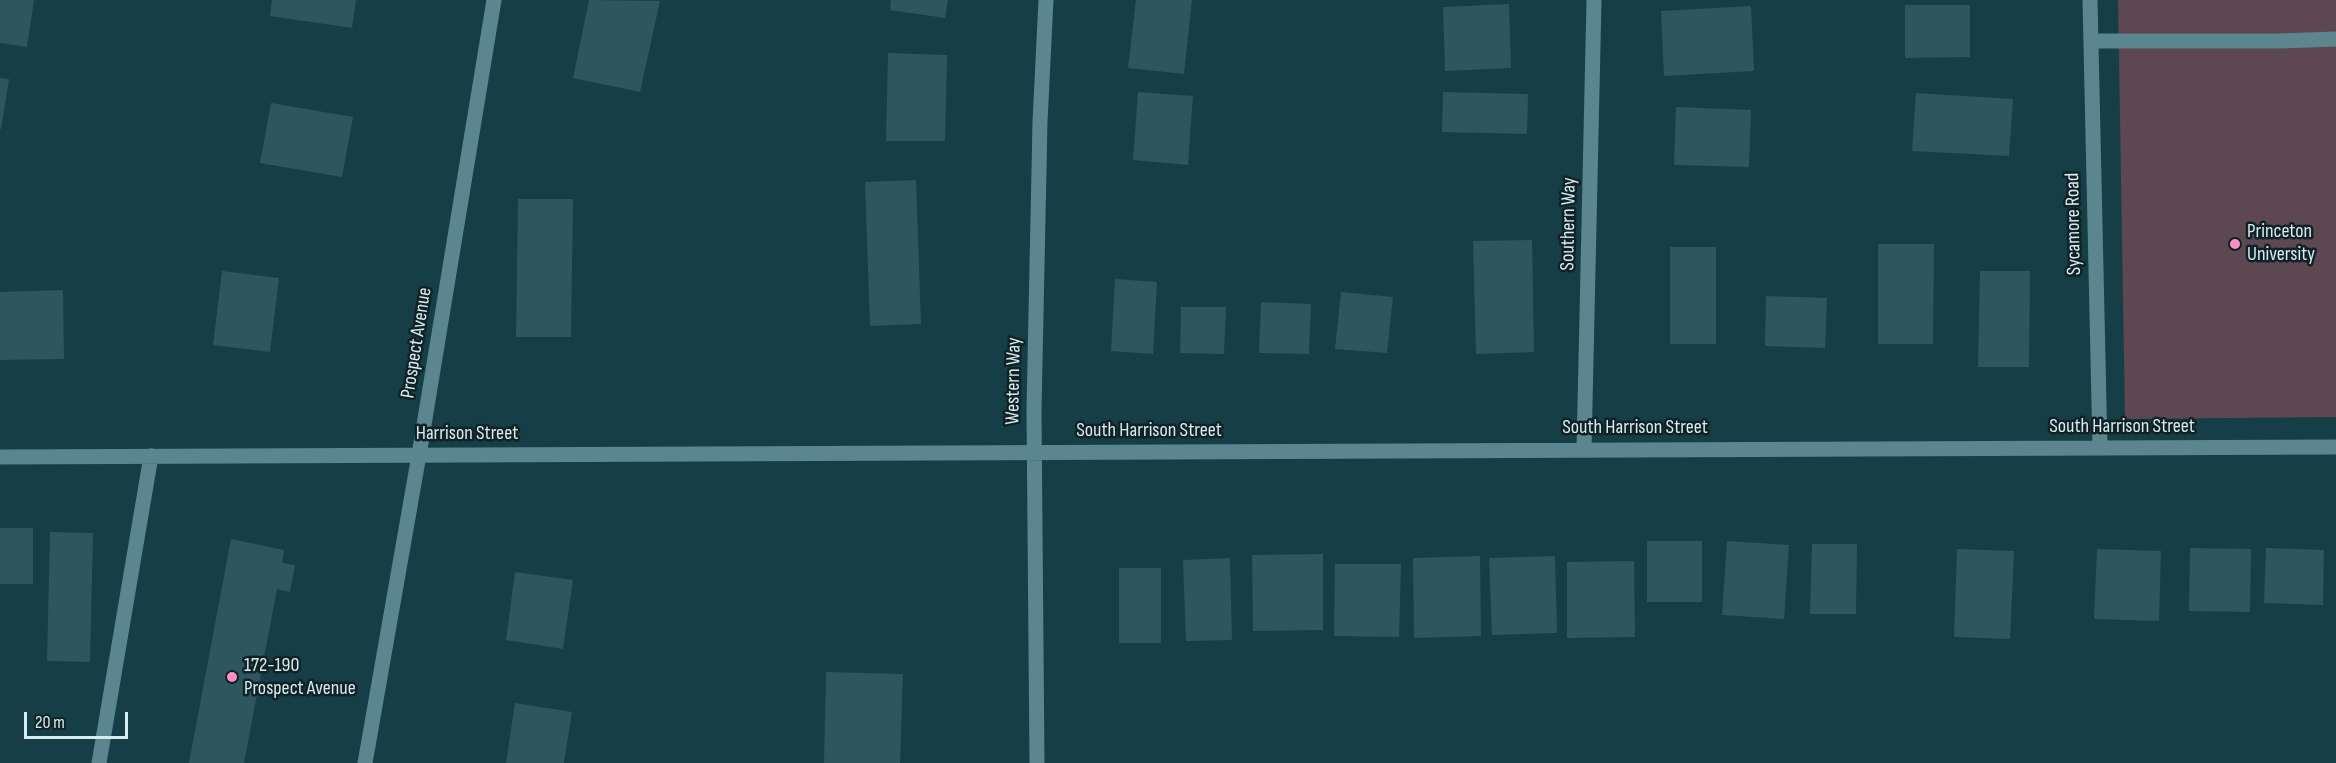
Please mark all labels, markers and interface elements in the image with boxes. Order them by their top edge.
street label: Sycamore Road [2061,172,2087,276]
street label: Southern Way [1556,177,1582,271]
place label: Princeton University [2247,220,2315,267]
marker: Princeton University [2228,237,2242,251]
street label: Prospect Avenue [396,286,438,400]
street label: Western Way [1001,337,1027,425]
street label: South Harrison Street [2049,415,2195,439]
street label: South Harrison Street [1562,416,1708,440]
street label: South Harrison Street [1076,419,1222,443]
street label: Harrison Street [416,422,518,446]
place label: 172-190 Prospect Avenue [244,654,356,701]
marker: 172-190 Prospect Avenue [225,670,239,684]
scale bar [27,700,130,738]
text: 20 m [35,712,65,733]

